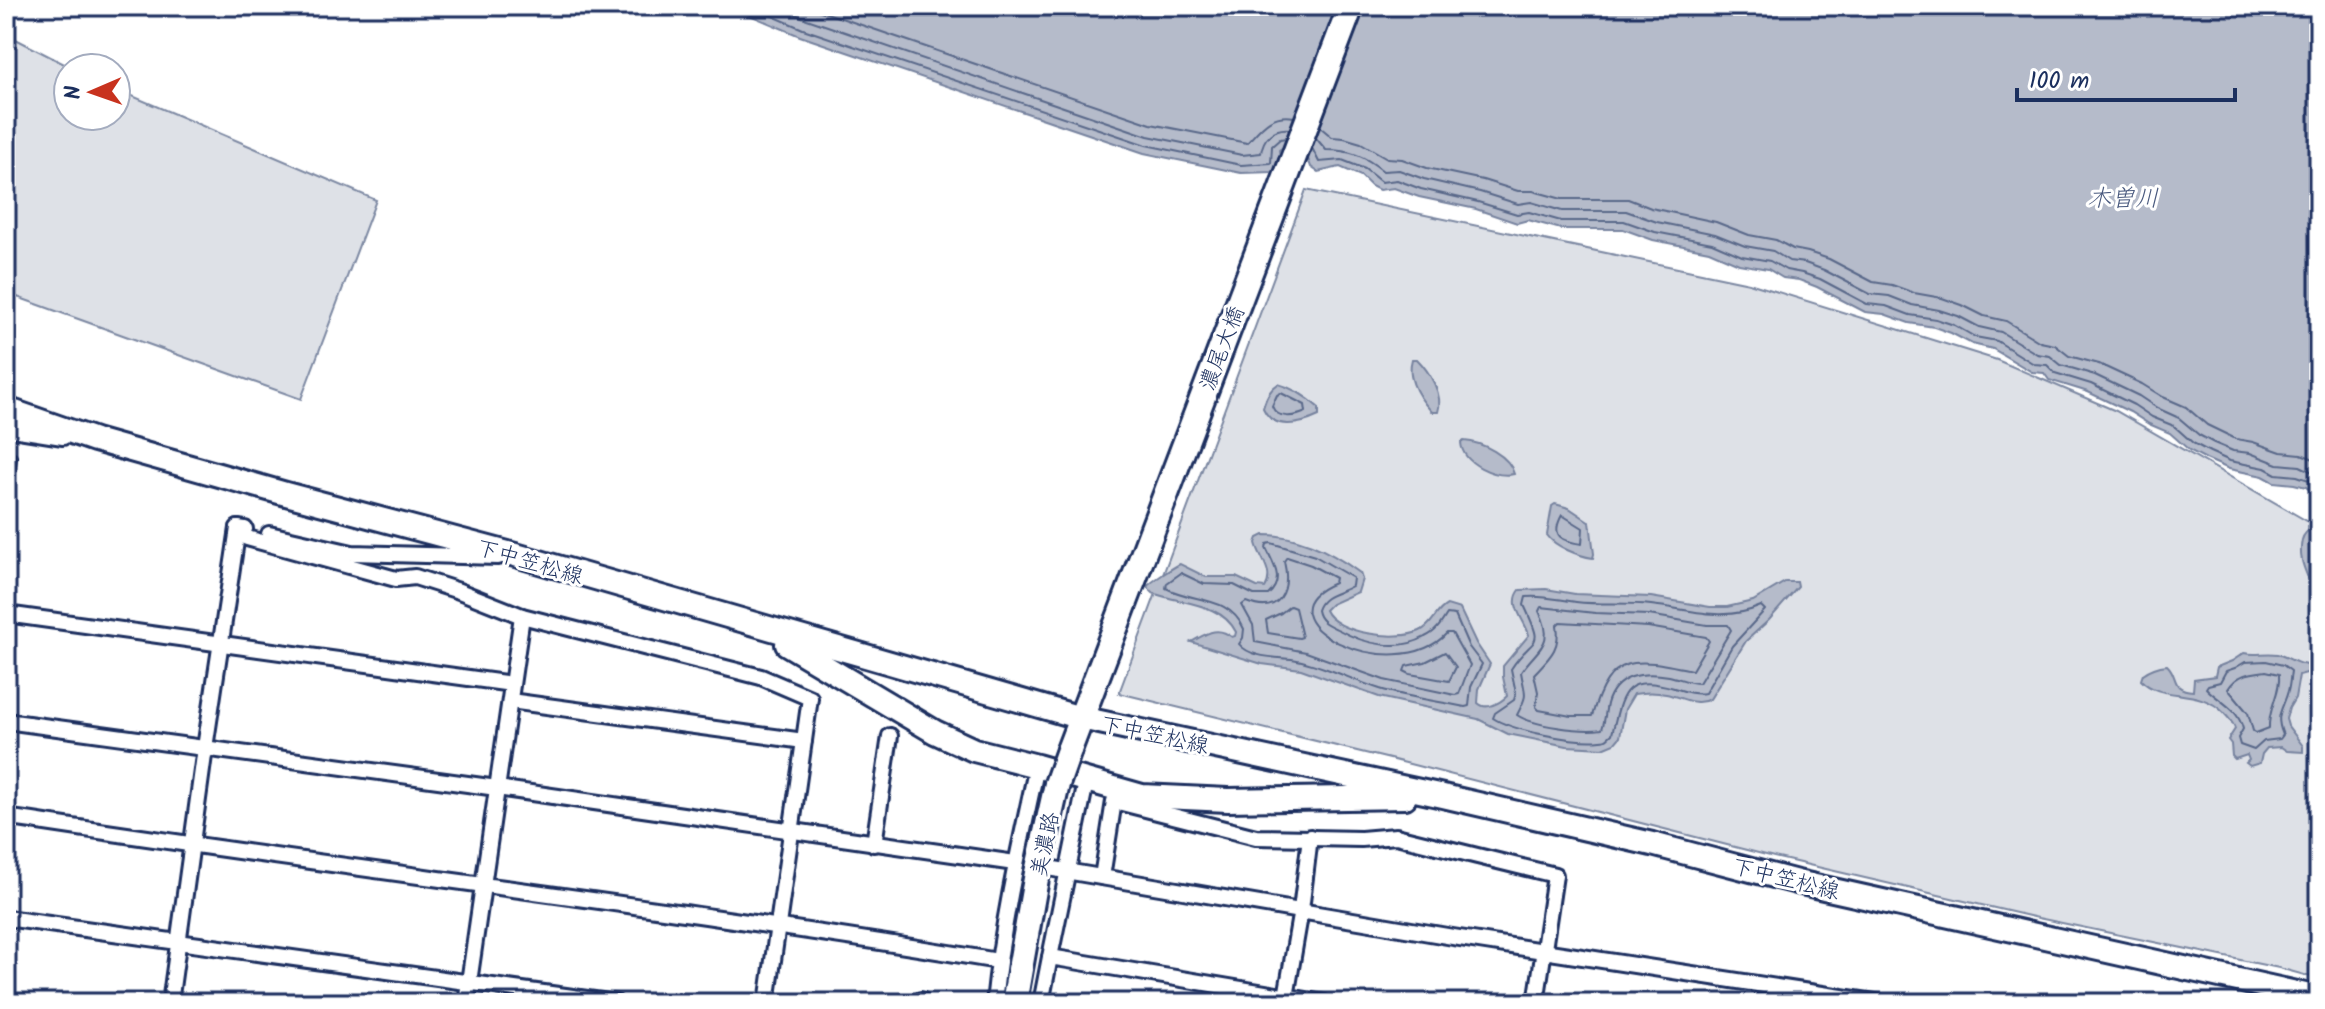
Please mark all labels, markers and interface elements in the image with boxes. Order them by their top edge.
north arrow [52,52,132,132]
scale bar [2017,52,2235,102]
text: 100 m [2029,62,2089,101]
text: N [57,85,92,100]
water label: 木曽川 [2087,180,2159,219]
street label: 濃尾大橋 [1191,302,1255,396]
street label: 下中笠松線 [472,531,587,595]
street label: 下中笠松線 [1097,708,1212,765]
street label: 美濃路 [1022,809,1070,880]
street label: 下中笠松線 [1728,850,1843,911]

